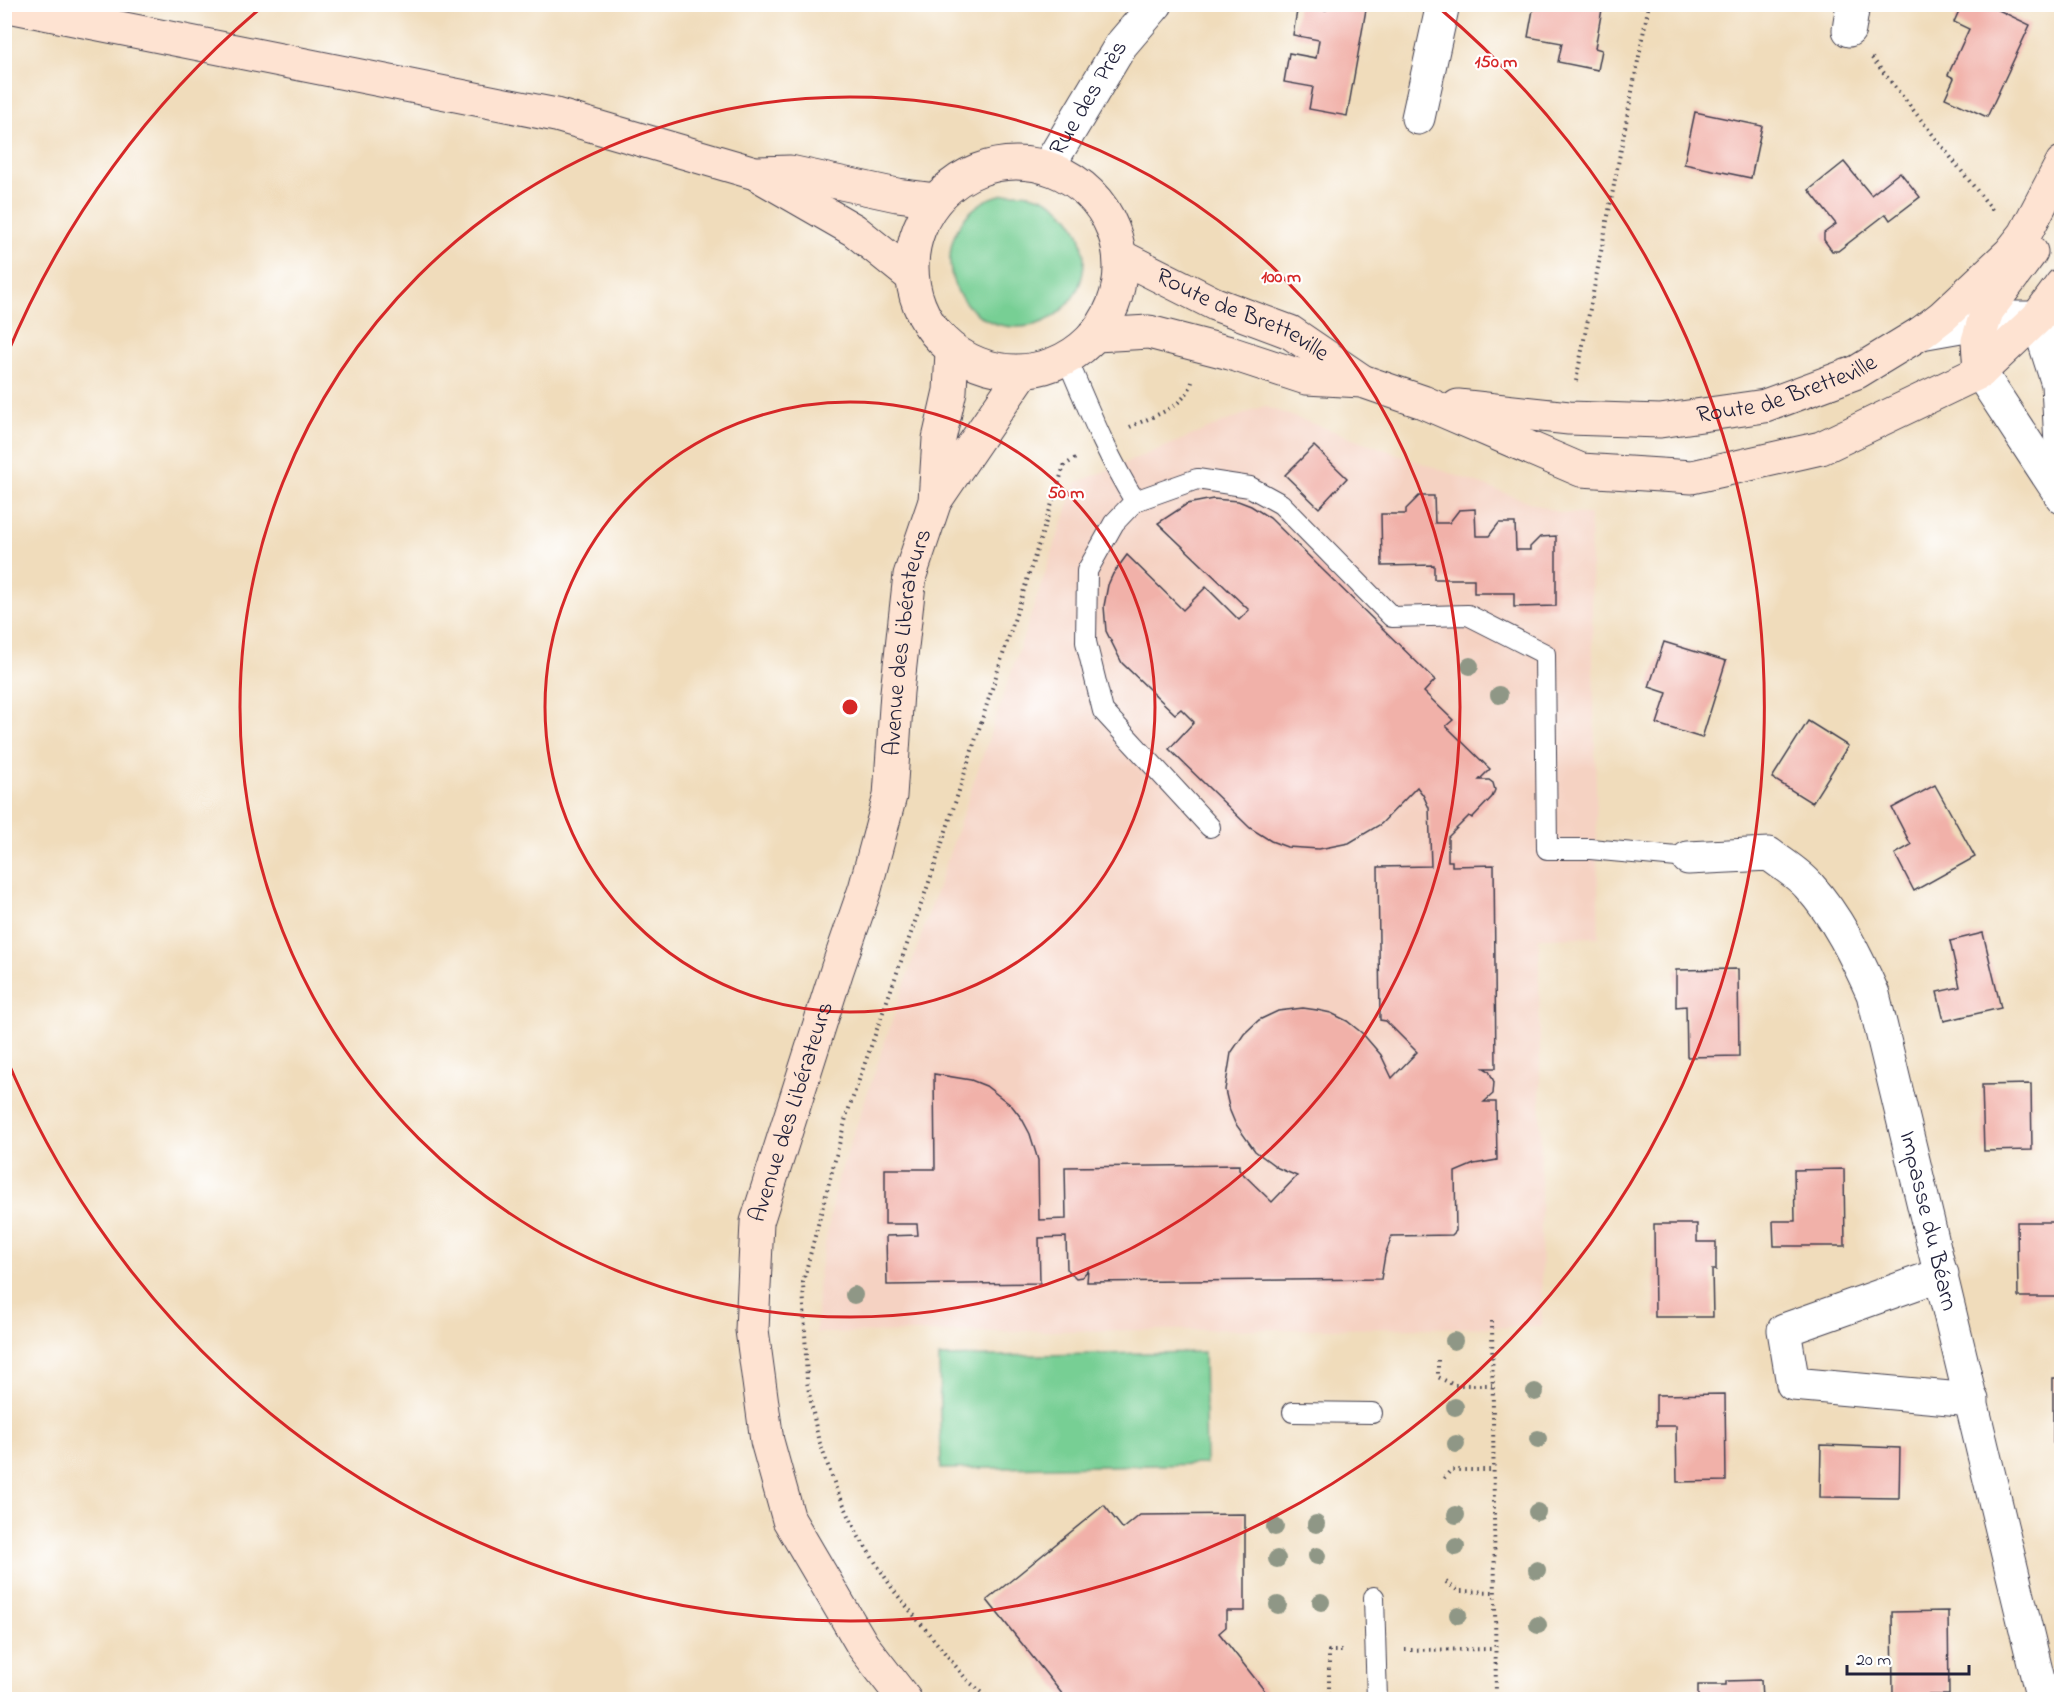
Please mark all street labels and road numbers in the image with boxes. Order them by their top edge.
street label: Rue des Près [1041,34,1137,163]
street label: Route de Bretteville [1149,259,1336,371]
street label: Route de Bretteville [1694,346,1884,433]
street label: Avenue des Libérateurs [875,524,942,757]
street label: Avenue des Libérateurs [740,997,843,1227]
street label: Impasse du Béarn [1889,1128,1966,1314]

